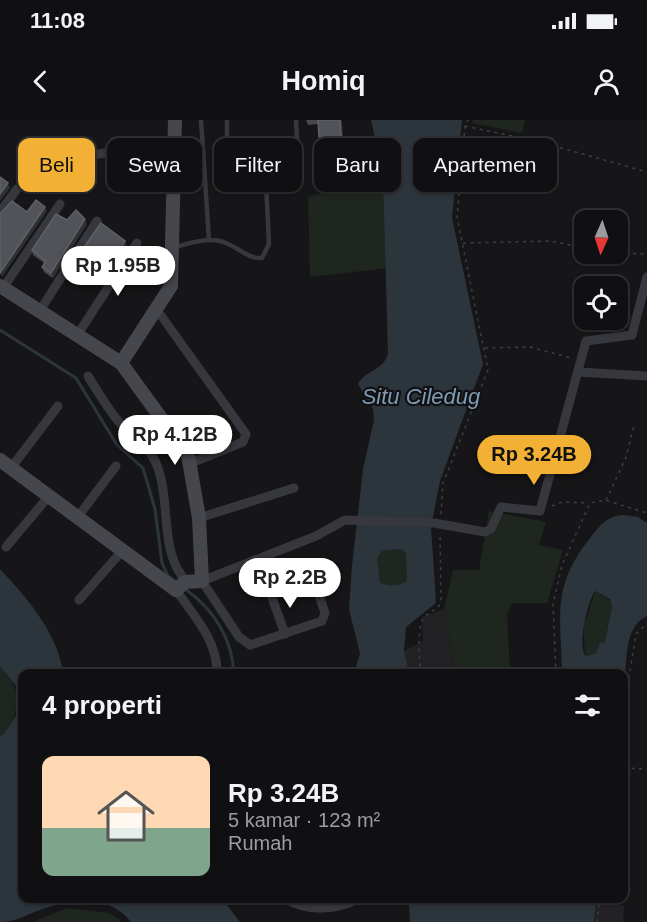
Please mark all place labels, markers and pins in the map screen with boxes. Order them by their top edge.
pin: Rp 1.95B [56,246,180,297]
pin: Rp 4.12B [113,415,237,466]
pin: Rp 3.24B [472,435,596,486]
pin: Rp 2.2B [235,558,345,609]

